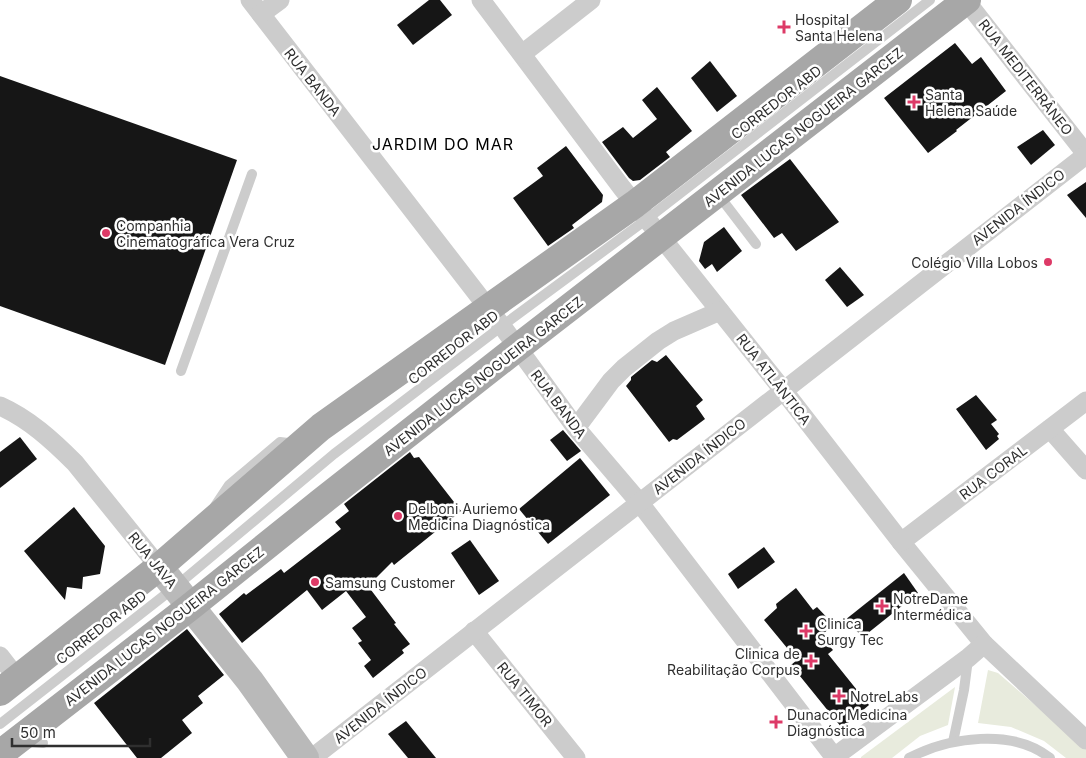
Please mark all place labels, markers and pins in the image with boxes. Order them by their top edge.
place label: Hospital Santa Helena [795,11,883,44]
marker: Hospital Santa Helena [777,20,791,34]
place label: Santa Helena Saúde [925,86,1017,119]
marker: Santa Helena Saúde [907,95,921,109]
place label: Companhia Cinematográfica Vera Cruz [116,217,295,250]
marker: Companhia Cinematográfica Vera Cruz [100,227,112,239]
place label: Colégio Villa Lobos [911,254,1038,271]
marker: Colégio Villa Lobos [1042,256,1054,268]
place label: Delboni Auriemo Medicina Diagnóstica [408,500,550,533]
marker: Delboni Auriemo Medicina Diagnóstica [392,510,404,522]
place label: Samsung Customer [325,574,455,591]
marker: Samsung Customer [309,576,321,588]
place label: NotreDame Intermédica [893,590,972,623]
marker: NotreDame Intermédica [875,599,889,613]
place label: Clinica Surgy Tec [817,615,884,648]
marker: Clinica Surgy Tec [799,624,813,638]
place label: Clinica de Reabilitação Corpus [667,645,800,678]
marker: Clinica de Reabilitação Corpus [804,654,818,668]
place label: NotreLabs [850,688,918,705]
marker: NotreLabs [832,689,846,703]
place label: Dunacor Medicina Diagnóstica [787,706,907,739]
marker: Dunacor Medicina Diagnóstica [769,715,783,729]

